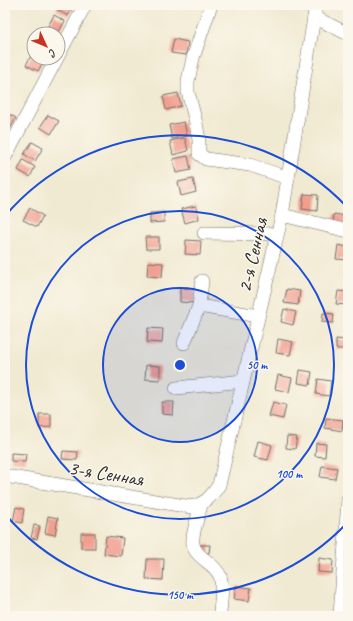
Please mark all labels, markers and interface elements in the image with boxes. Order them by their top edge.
north arrow [26,26,66,66]
text: С [45,46,60,61]
street label: 2-я Сенная [232,215,273,295]
text: 50 m [247,357,268,373]
centre of rings [173,358,187,372]
street label: 3-я Сенная [67,455,146,492]
text: 100 m [276,466,303,482]
text: 150 m [167,587,194,603]

